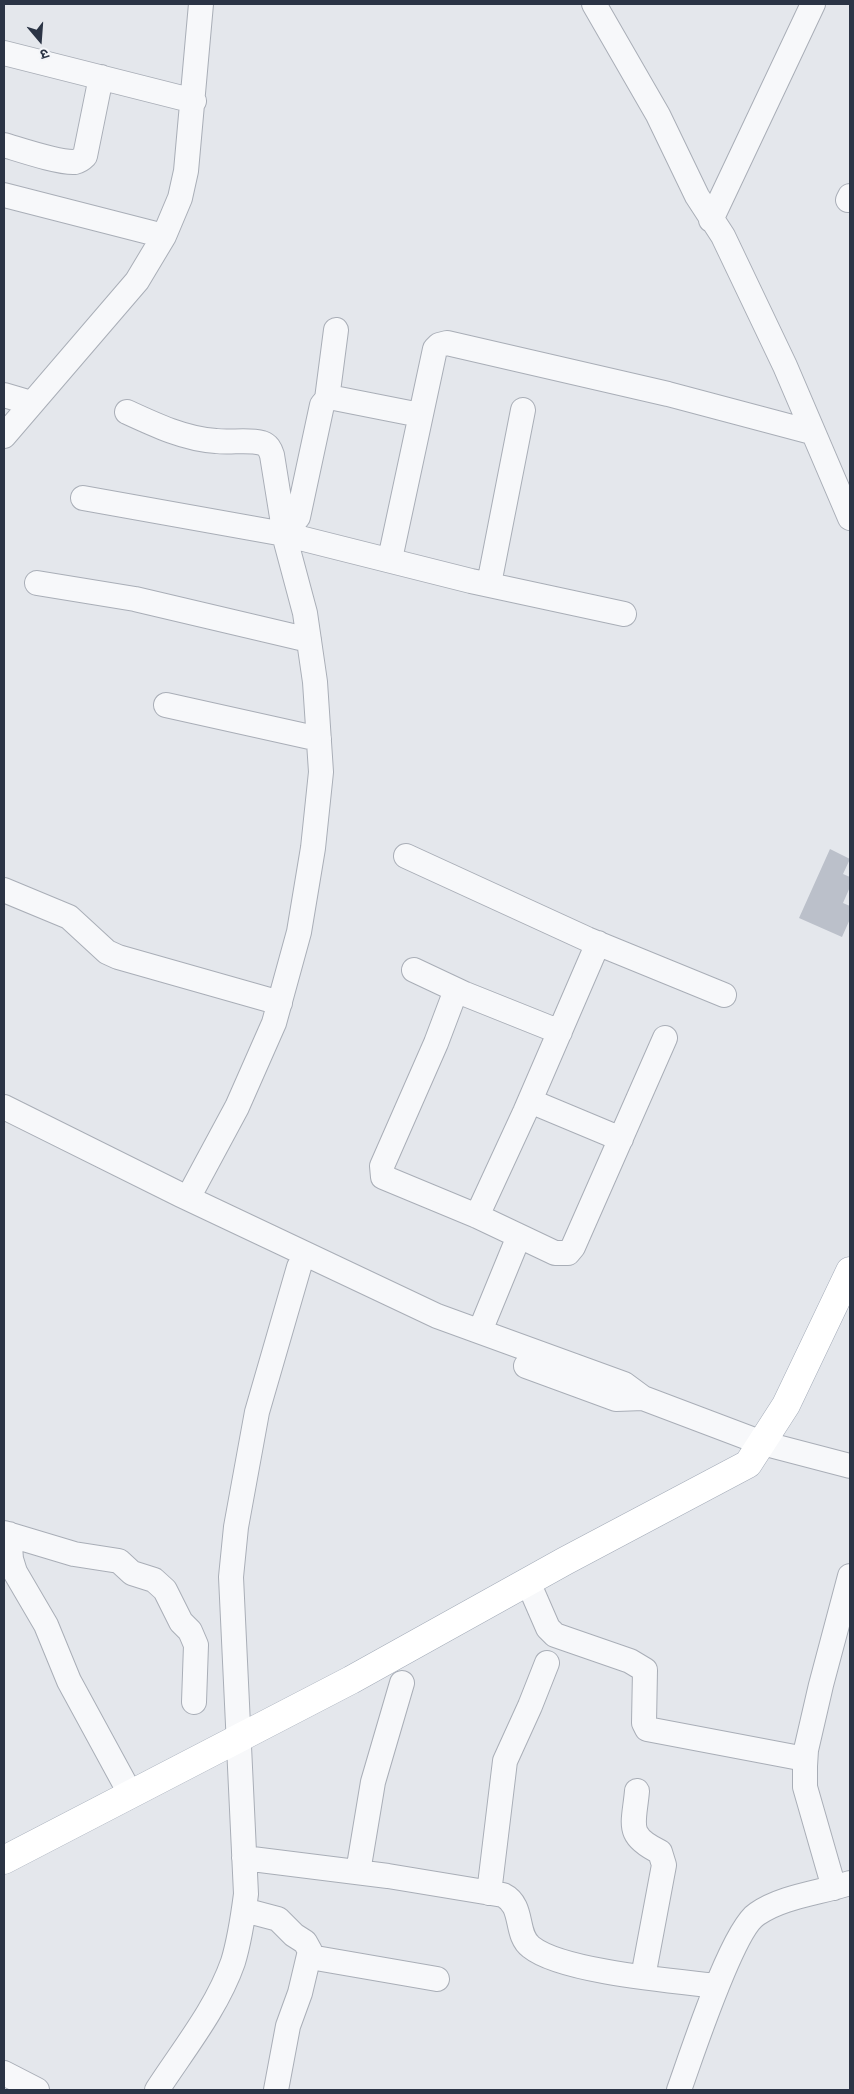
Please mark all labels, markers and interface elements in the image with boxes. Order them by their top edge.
north arrow [15,15,65,65]
text: उ [38,45,51,64]

